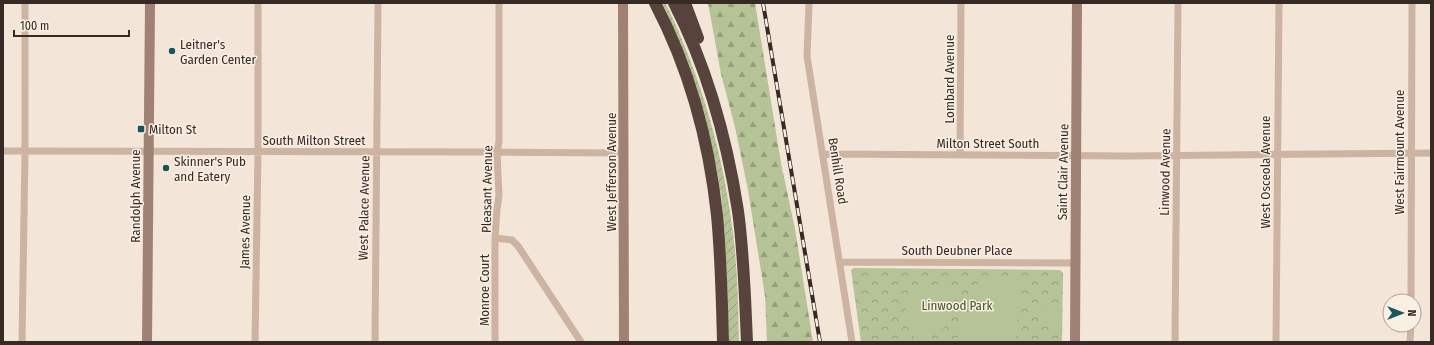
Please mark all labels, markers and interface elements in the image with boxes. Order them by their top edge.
scale bar [14,12,129,38]
text: 100 m [20,19,49,33]
street label: Lombard Avenue [942,35,957,123]
place label: Leitner's Garden Center [180,37,256,67]
marker: Leitner's Garden Center [167,46,177,56]
street label: West Fairmount Avenue [1392,90,1407,214]
street label: West Jefferson Avenue [604,113,619,231]
street label: West Osceola Avenue [1258,115,1273,229]
place label: Milton St [149,122,197,137]
marker: Milton St [136,124,146,134]
street label: Saint Clair Avenue [1055,124,1071,220]
street label: Linwood Avenue [1157,128,1173,216]
street label: South Milton Street [263,133,366,148]
street label: Milton Street South [937,136,1039,151]
street label: Benhill Road [825,137,851,205]
street label: Pleasant Avenue [479,145,495,233]
street label: Randolph Avenue [128,149,143,243]
place label: Skinner's Pub and Eatery [174,154,246,184]
street label: West Palace Avenue [356,155,372,261]
marker: Skinner's Pub and Eatery [161,163,171,173]
street label: James Avenue [237,195,253,269]
street label: South Deubner Place [902,243,1012,258]
street label: Monroe Court [477,253,492,326]
north arrow [1382,293,1422,333]
park label: Linwood Park [921,298,994,313]
text: N [1405,310,1418,316]

